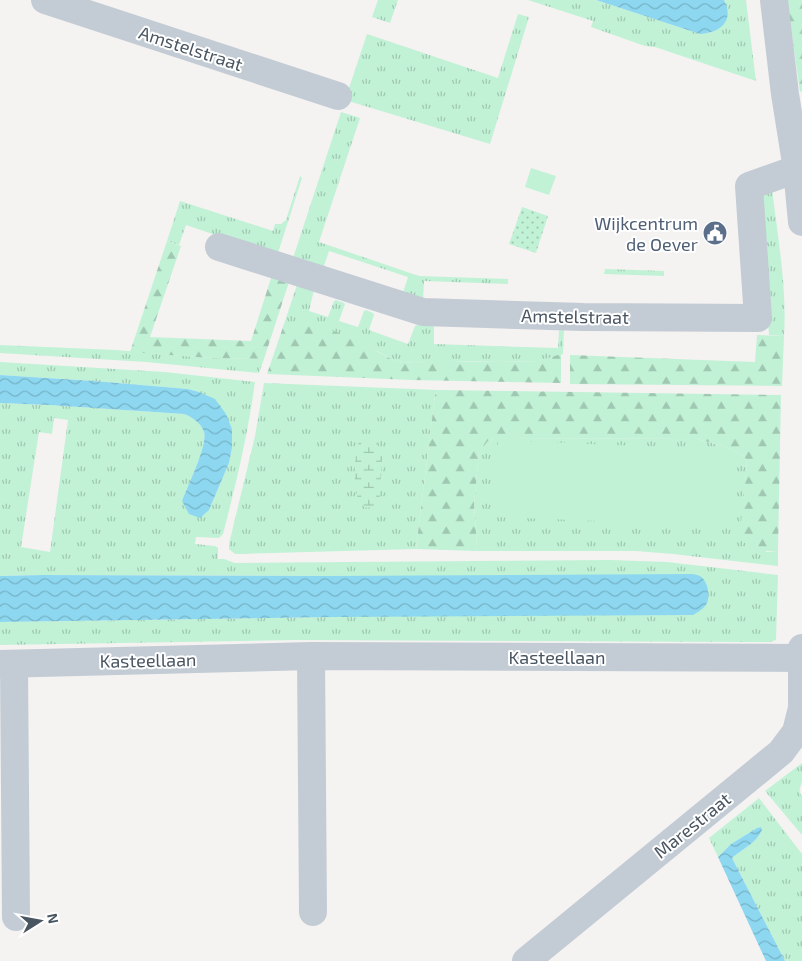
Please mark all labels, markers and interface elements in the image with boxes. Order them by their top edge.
street label: Amstelstraat [136,21,246,75]
place label: Wijkcentrum de Oever [594,212,698,255]
public building icon: Wijkcentrum de Oever [702,220,728,246]
street label: Amstelstraat [521,304,629,328]
street label: Kasteellaan [509,646,605,668]
street label: Kasteellaan [99,648,197,672]
street label: Marestraat [649,787,735,863]
north arrow [15,896,65,946]
text: N [44,912,63,925]

